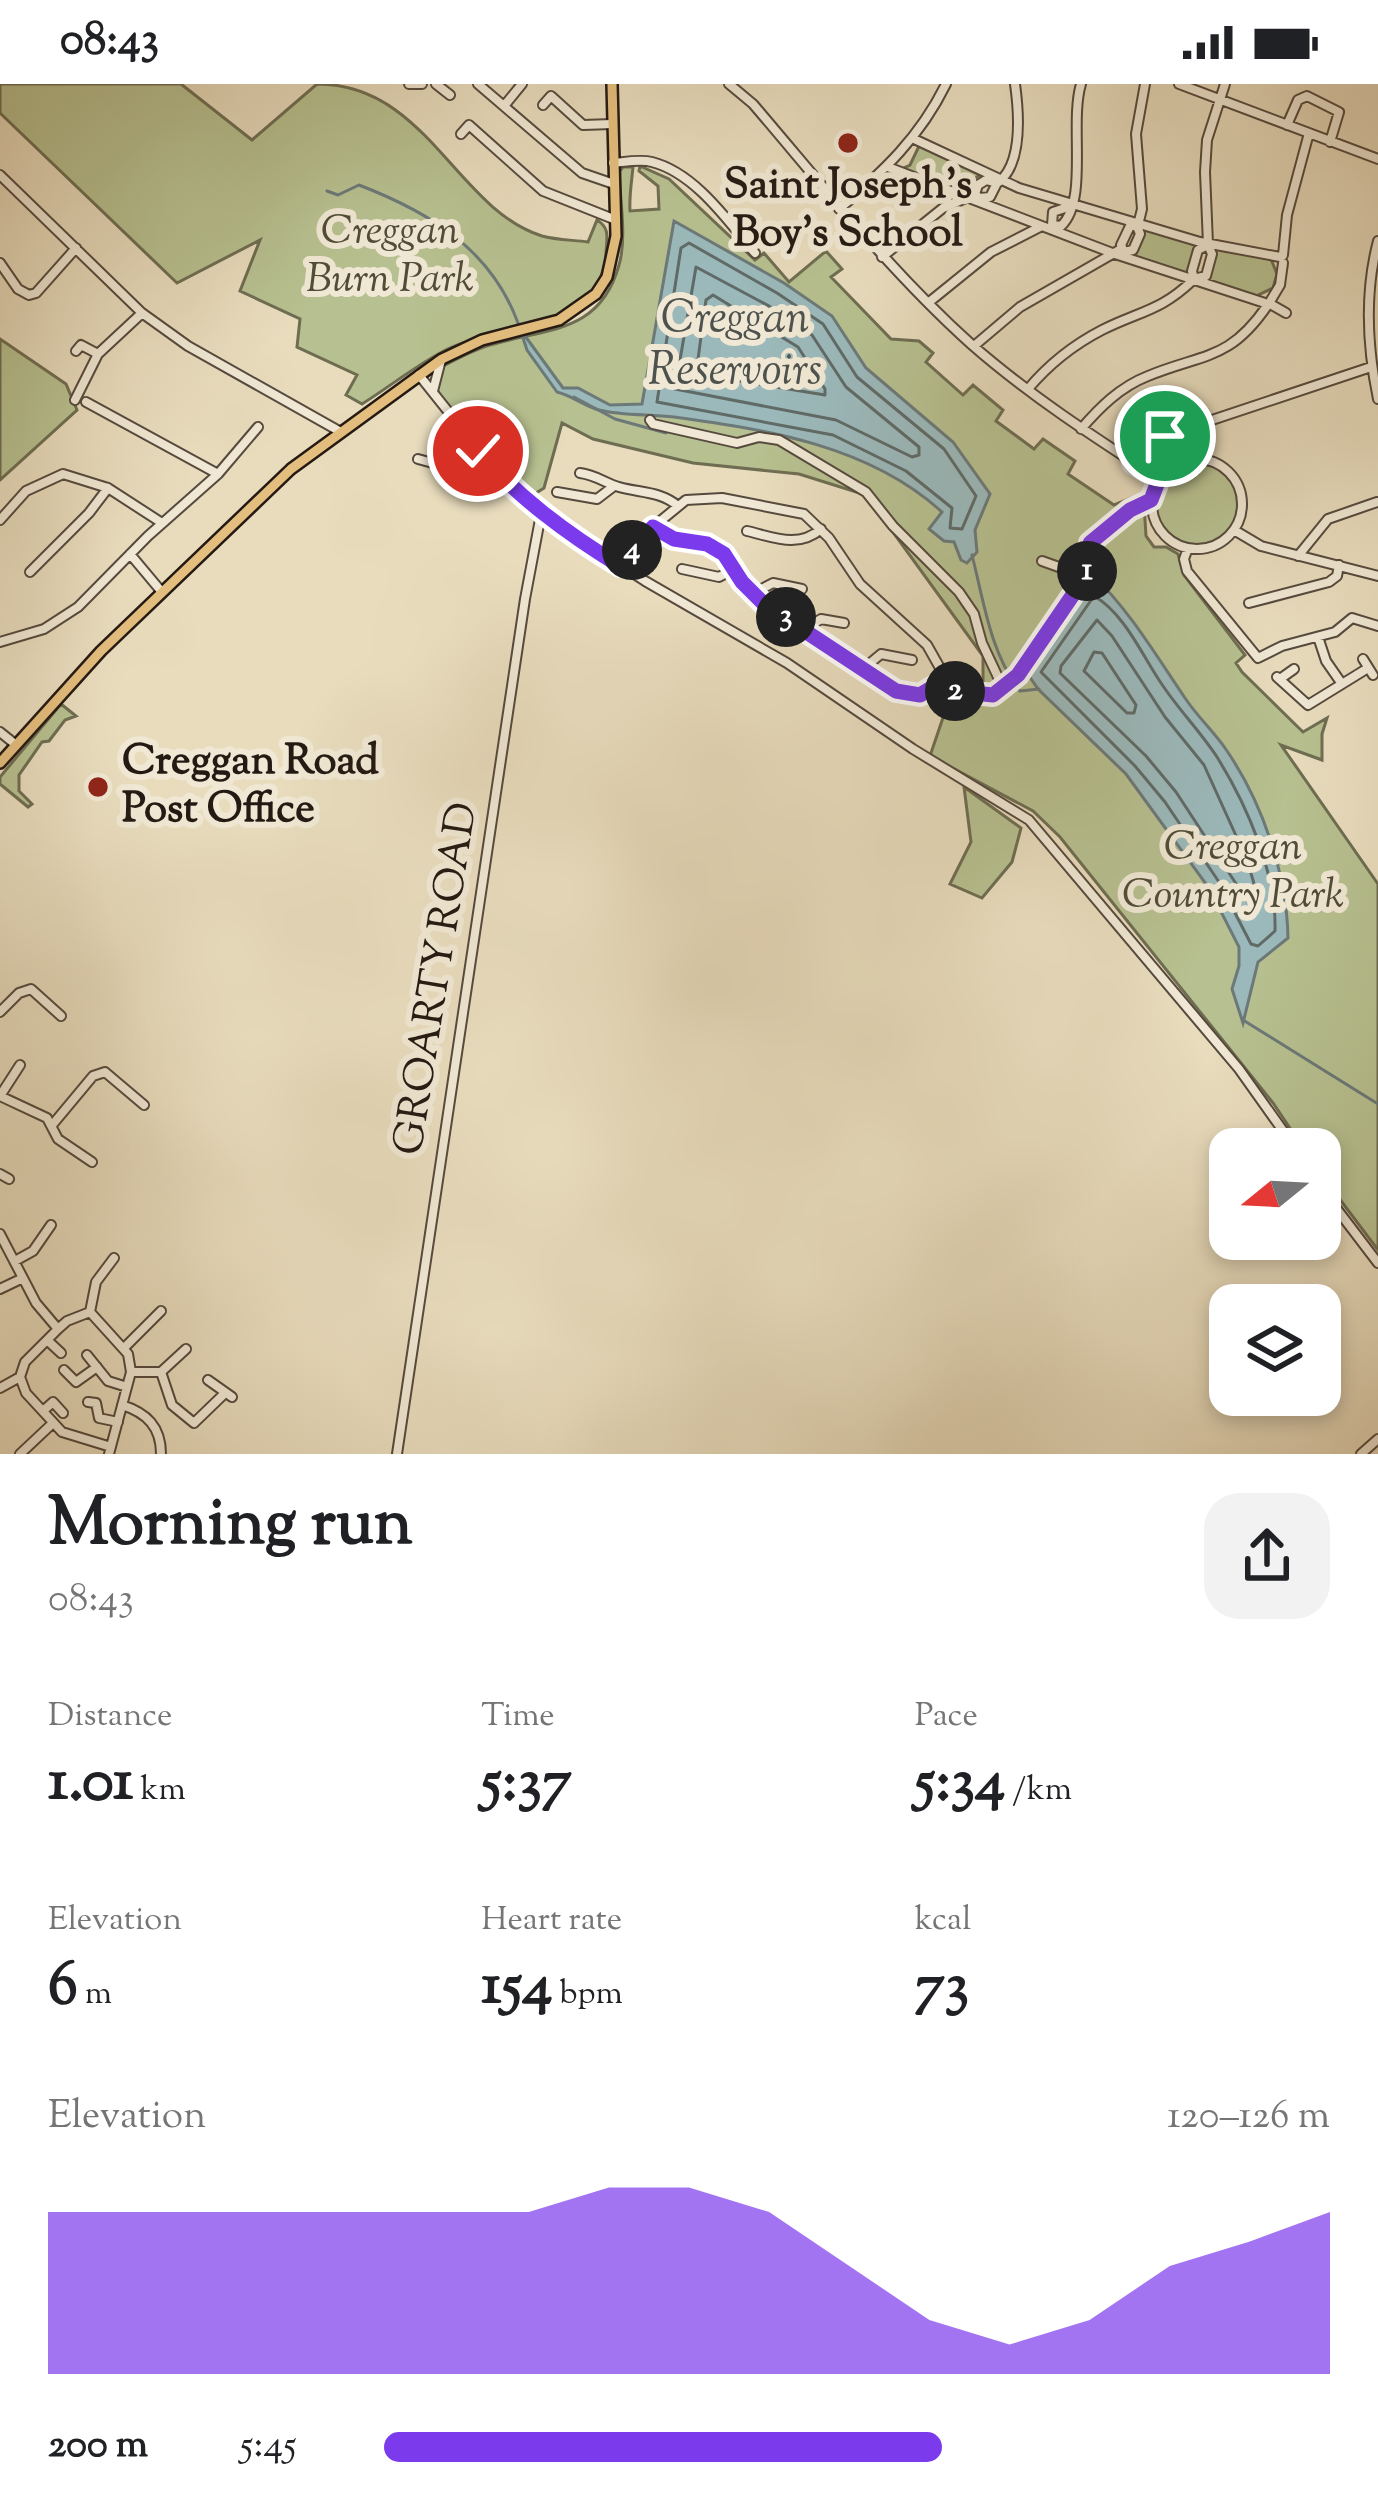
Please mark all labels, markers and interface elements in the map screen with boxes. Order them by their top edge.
text: 08:43 [60,10,159,75]
marker: Saint Joseph's Boy's School [835,130,861,156]
place label: Saint Joseph's Boy's School [724,157,972,265]
park label: Creggan Burn Park [306,203,474,311]
water label: Creggan Reservoirs [648,288,822,405]
pin [1114,385,1216,487]
pin [427,400,529,502]
icon: arrive [1132,403,1198,469]
icon: check [445,418,511,484]
pin: 4 [602,520,662,580]
text: 4 [624,526,640,574]
pin: 1 [1057,541,1117,601]
text: 1 [1081,547,1093,595]
pin: 3 [756,587,816,647]
text: 3 [779,593,793,641]
pin: 2 [925,661,985,721]
text: 2 [947,667,963,715]
place label: Creggan Road Post Office [122,733,379,841]
marker: Creggan Road Post Office [85,774,111,800]
street label: GROARTY ROAD [381,798,495,1160]
park label: Creggan Country Park [1122,819,1344,927]
north arrow [1209,1128,1341,1260]
map controls [1209,1128,1341,1416]
button: layers [1209,1284,1341,1416]
text: Morning run [48,1480,413,1575]
button: share [1204,1493,1330,1619]
text: 08:43 [48,1573,134,1629]
text: Distance [48,1693,172,1741]
text: Time [481,1693,555,1741]
text: Pace [915,1693,978,1741]
text: 1.01 [48,1741,133,1828]
text: 5:37 [481,1741,572,1828]
text: 5:34 [915,1741,1005,1828]
text: km [133,1767,186,1815]
text: /km [1005,1767,1072,1815]
text: Elevation [48,1897,182,1945]
text: Heart rate [481,1897,622,1945]
text: kcal [915,1897,971,1945]
text: 6 [48,1945,78,2032]
text: 154 [481,1945,553,2032]
text: 73 [915,1945,969,2032]
text: m [78,1971,112,2019]
text: bpm [553,1971,623,2019]
text: Elevation [48,2090,206,2146]
text: 120–126 m [1167,2090,1330,2146]
text: 200 m [48,2419,148,2475]
text: 5:45 [240,2419,296,2475]

